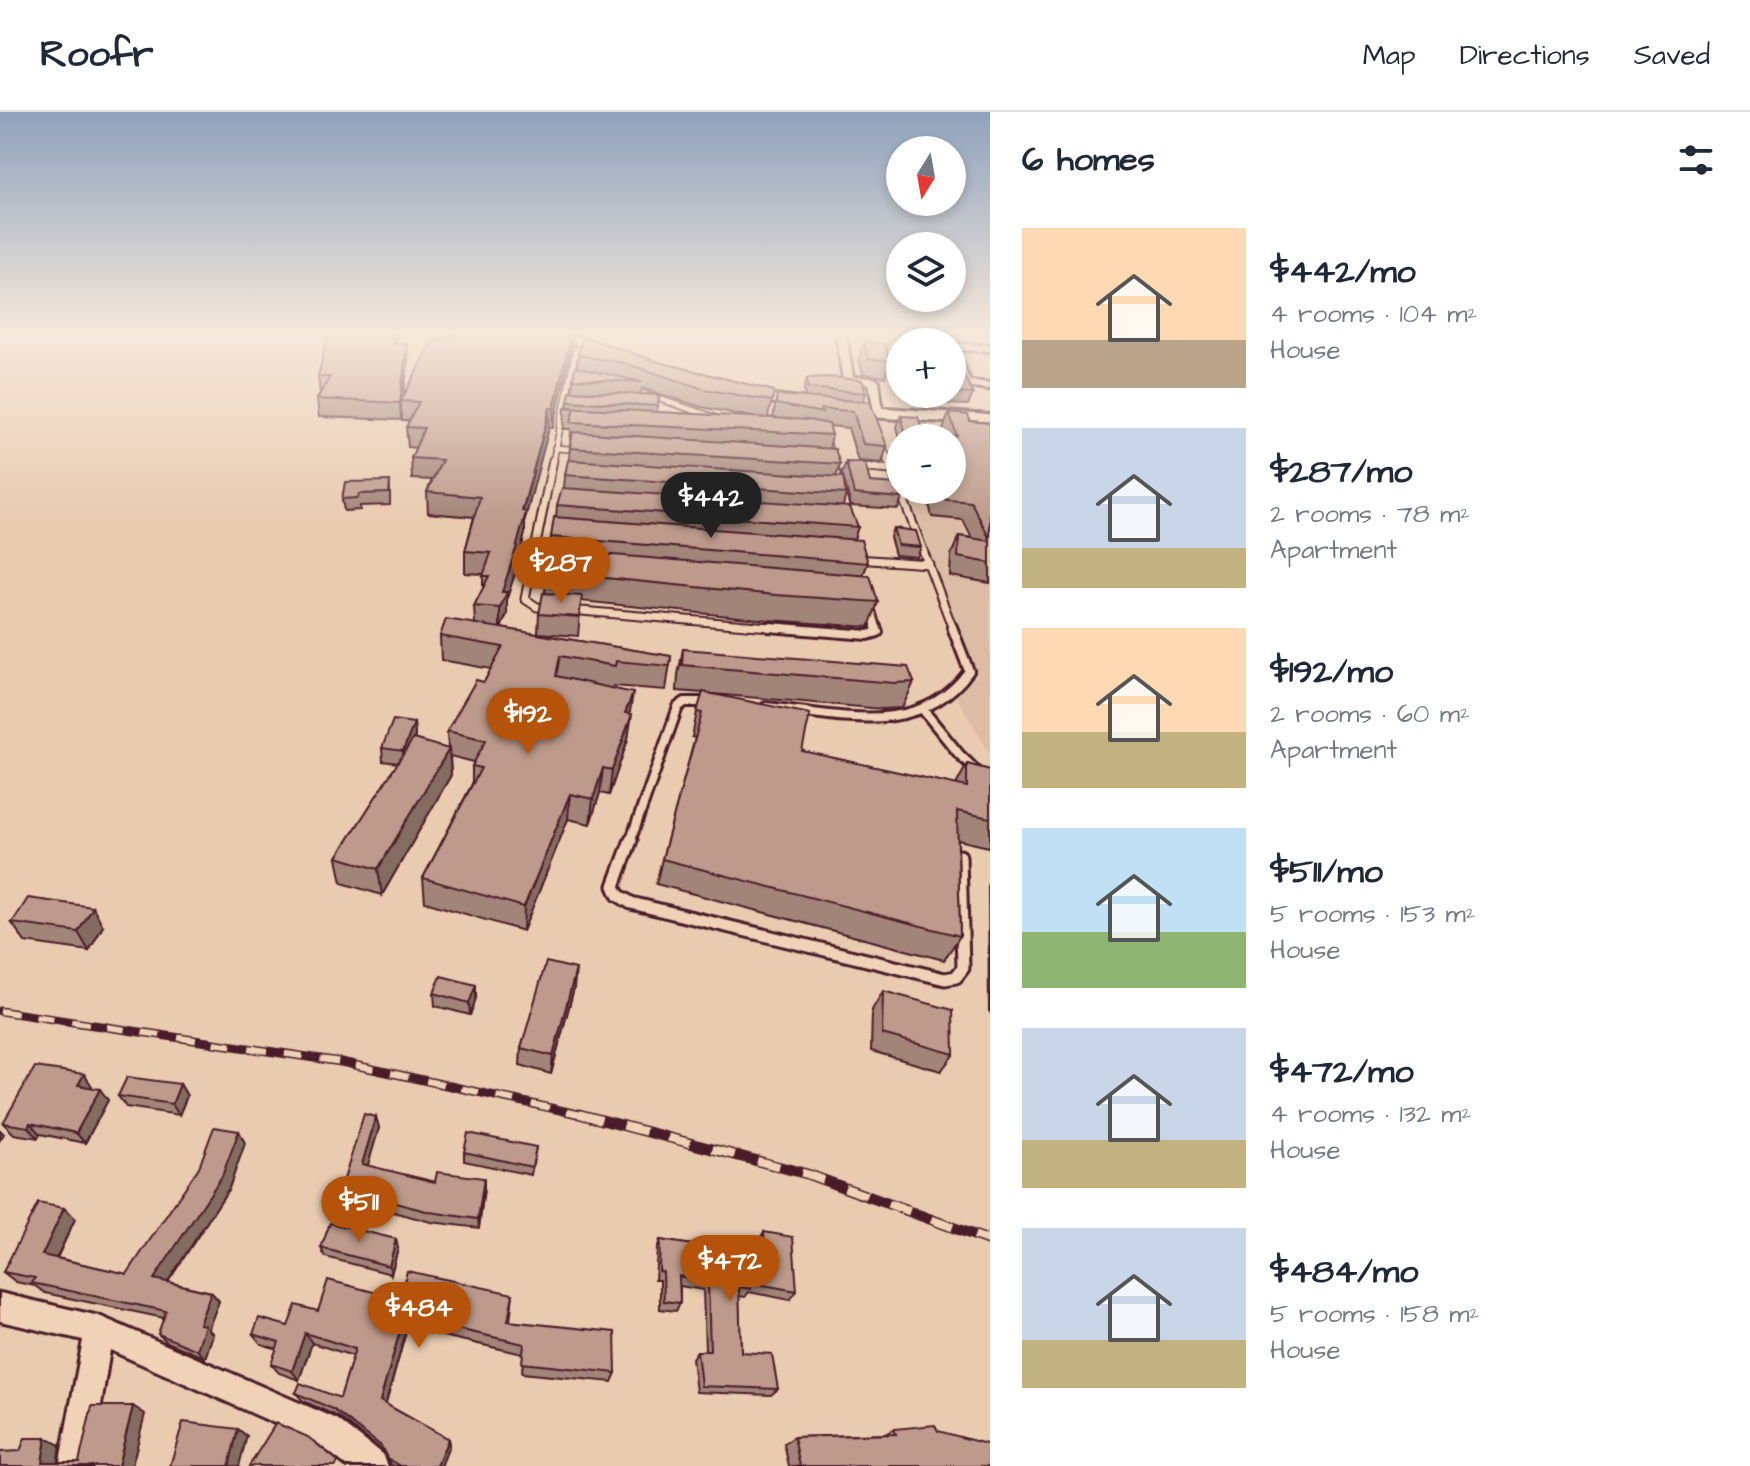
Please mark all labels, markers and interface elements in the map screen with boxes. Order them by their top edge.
text: Roofr [40,29,153,81]
text: Map [1363,36,1416,75]
text: Directions [1460,36,1590,75]
text: Saved [1634,36,1710,75]
north arrow [886,136,966,216]
map controls [886,136,966,504]
text: 6 homes [1022,136,1155,184]
icon: filters [1674,138,1718,182]
button: layers [886,232,966,312]
text: $442/mo [1270,248,1416,296]
icon: home [1086,260,1182,356]
text: 4 rooms · 104 m² [1270,296,1477,332]
button: + [886,328,966,408]
text: House [1270,332,1341,368]
button: − [886,424,966,504]
text: $287/mo [1270,448,1412,496]
icon: home [1086,460,1182,556]
pin: $442 [664,472,758,540]
text: $442 [679,480,743,516]
text: 2 rooms · 78 m² [1270,496,1470,532]
text: Apartment [1270,532,1397,568]
pin: $287 [514,537,608,605]
text: $287 [530,545,592,581]
text: $192/mo [1270,648,1393,696]
icon: home [1086,660,1182,756]
pin: $192 [481,688,575,756]
text: $192 [504,696,552,732]
text: 2 rooms · 60 m² [1270,696,1470,732]
text: Apartment [1270,732,1397,768]
text: $511/mo [1270,848,1383,896]
icon: home [1086,860,1182,956]
text: 5 rooms · 153 m² [1270,896,1476,932]
text: House [1270,932,1341,968]
text: $472/mo [1270,1048,1414,1096]
icon: home [1086,1060,1182,1156]
text: 4 rooms · 132 m² [1270,1096,1471,1132]
text: House [1270,1132,1341,1168]
pin: $511 [312,1176,406,1244]
text: $511 [339,1184,379,1220]
pin: $472 [683,1235,777,1303]
text: $472 [698,1243,762,1279]
text: $484/mo [1270,1248,1418,1296]
icon: home [1086,1260,1182,1356]
pin: $484 [372,1282,466,1350]
text: $484 [386,1290,452,1326]
text: 5 rooms · 158 m² [1270,1296,1479,1332]
text: House [1270,1332,1341,1368]

